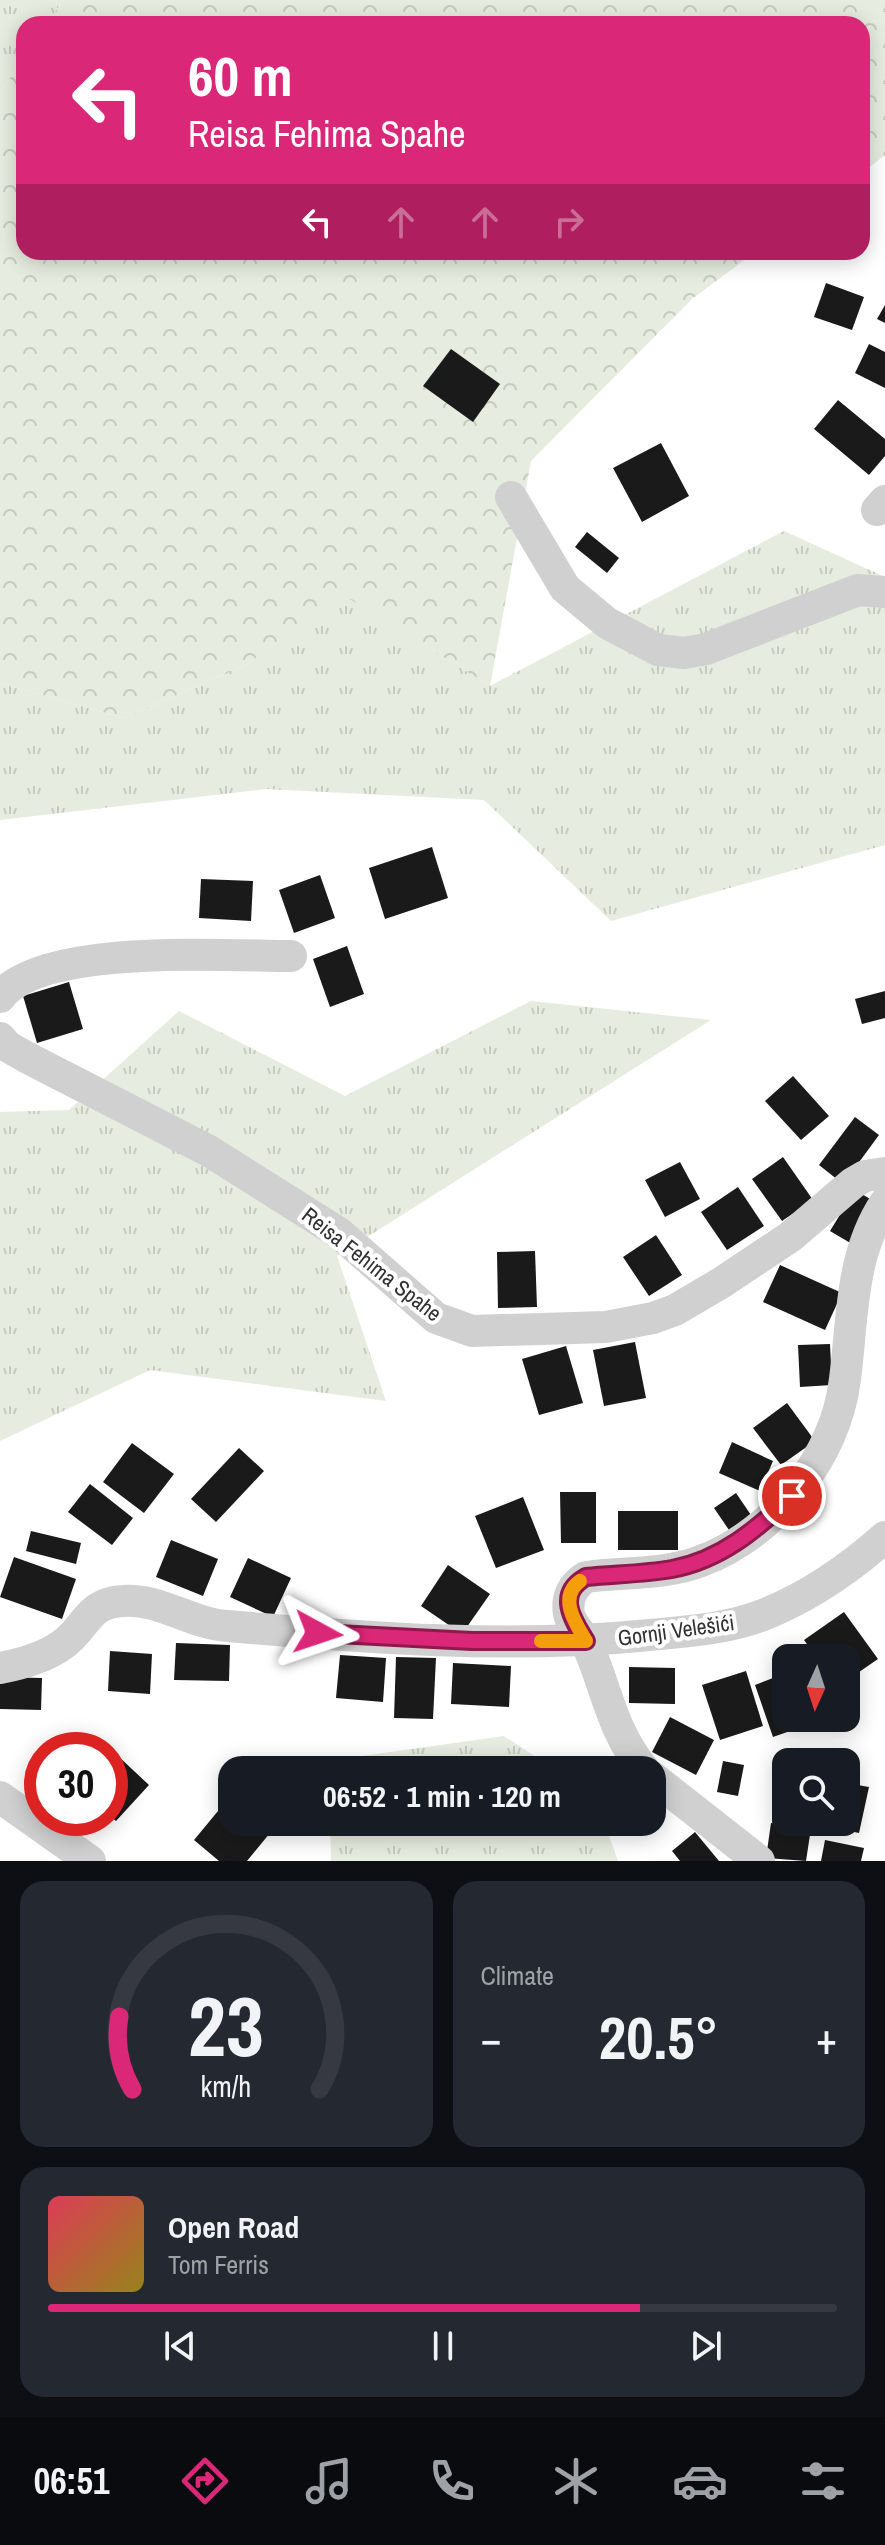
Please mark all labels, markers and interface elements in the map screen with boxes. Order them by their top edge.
text: 60 m [188,38,293,113]
icon: left [56,48,160,152]
text: Reisa Fehima Spahe [188,110,466,158]
icon: left [295,200,339,244]
icon: ahead [379,200,423,244]
icon: ahead [463,200,507,244]
icon: right [547,200,591,244]
street label: Reisa Fehima Spahe [296,1200,448,1328]
pin [758,1462,826,1530]
icon: arrive [770,1474,814,1518]
position arrow [276,1591,360,1675]
street label: Gornji Velešići [616,1607,736,1653]
north arrow [772,1644,860,1732]
map controls [772,1644,860,1836]
speed limit sign: 30 [24,1732,128,1836]
button: search [772,1748,860,1836]
text: 06:52 · 1 min · 120 m [323,1776,561,1816]
text: Climate [481,1958,554,1993]
text: 23 [188,1970,264,2082]
text: 20.5° [599,1997,719,2078]
text: − [481,2008,502,2068]
text: + [816,2008,837,2068]
text: km/h [201,2067,252,2106]
text: Open Road [168,2207,299,2247]
text: Tom Ferris [168,2247,269,2282]
icon: previous [158,2324,202,2368]
icon: pause [421,2324,465,2368]
icon: next [684,2324,728,2368]
icon: directions [177,2453,233,2509]
icon: music [301,2453,357,2509]
icon: phone [424,2453,480,2509]
icon: climate [548,2453,604,2509]
icon: car [672,2453,728,2509]
icon: filters [795,2453,851,2509]
text: 06:51 [34,2457,109,2505]

